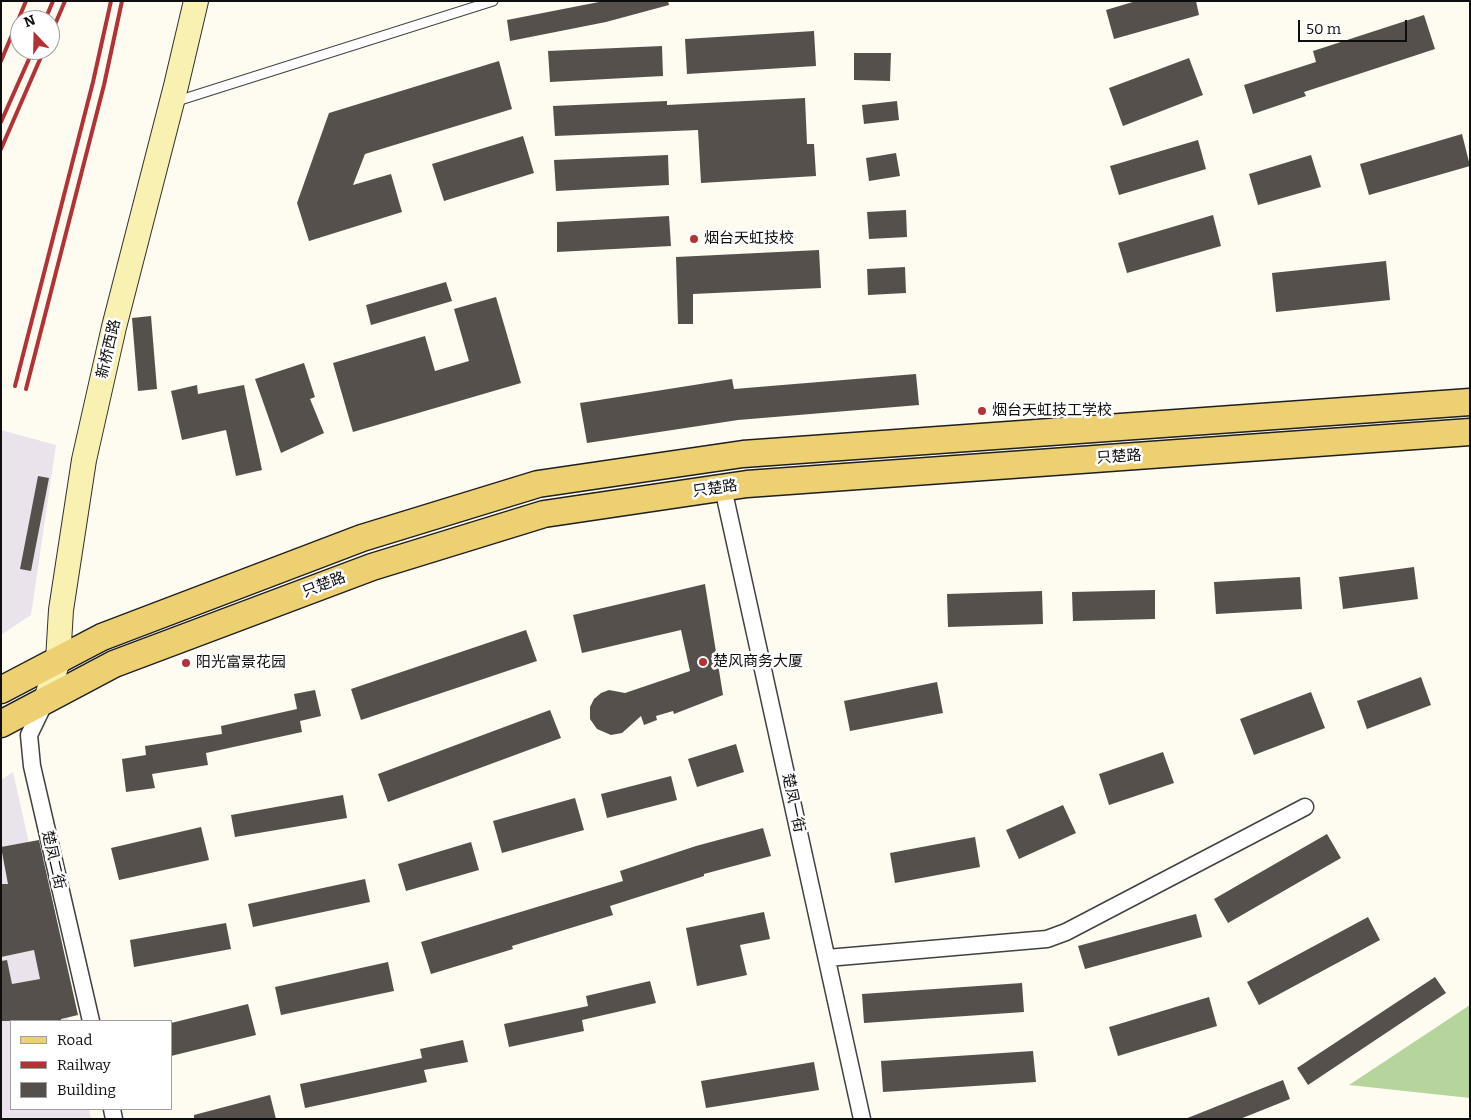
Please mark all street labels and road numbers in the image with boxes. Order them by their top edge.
street label: 新桥西路 [93,318,125,380]
street label: 只楚路 [1096,446,1142,468]
street label: 只楚路 [691,477,739,501]
street label: 只楚路 [300,569,348,601]
street label: 楚凤一街 [778,772,808,834]
street label: 楚凤二街 [37,829,69,891]

